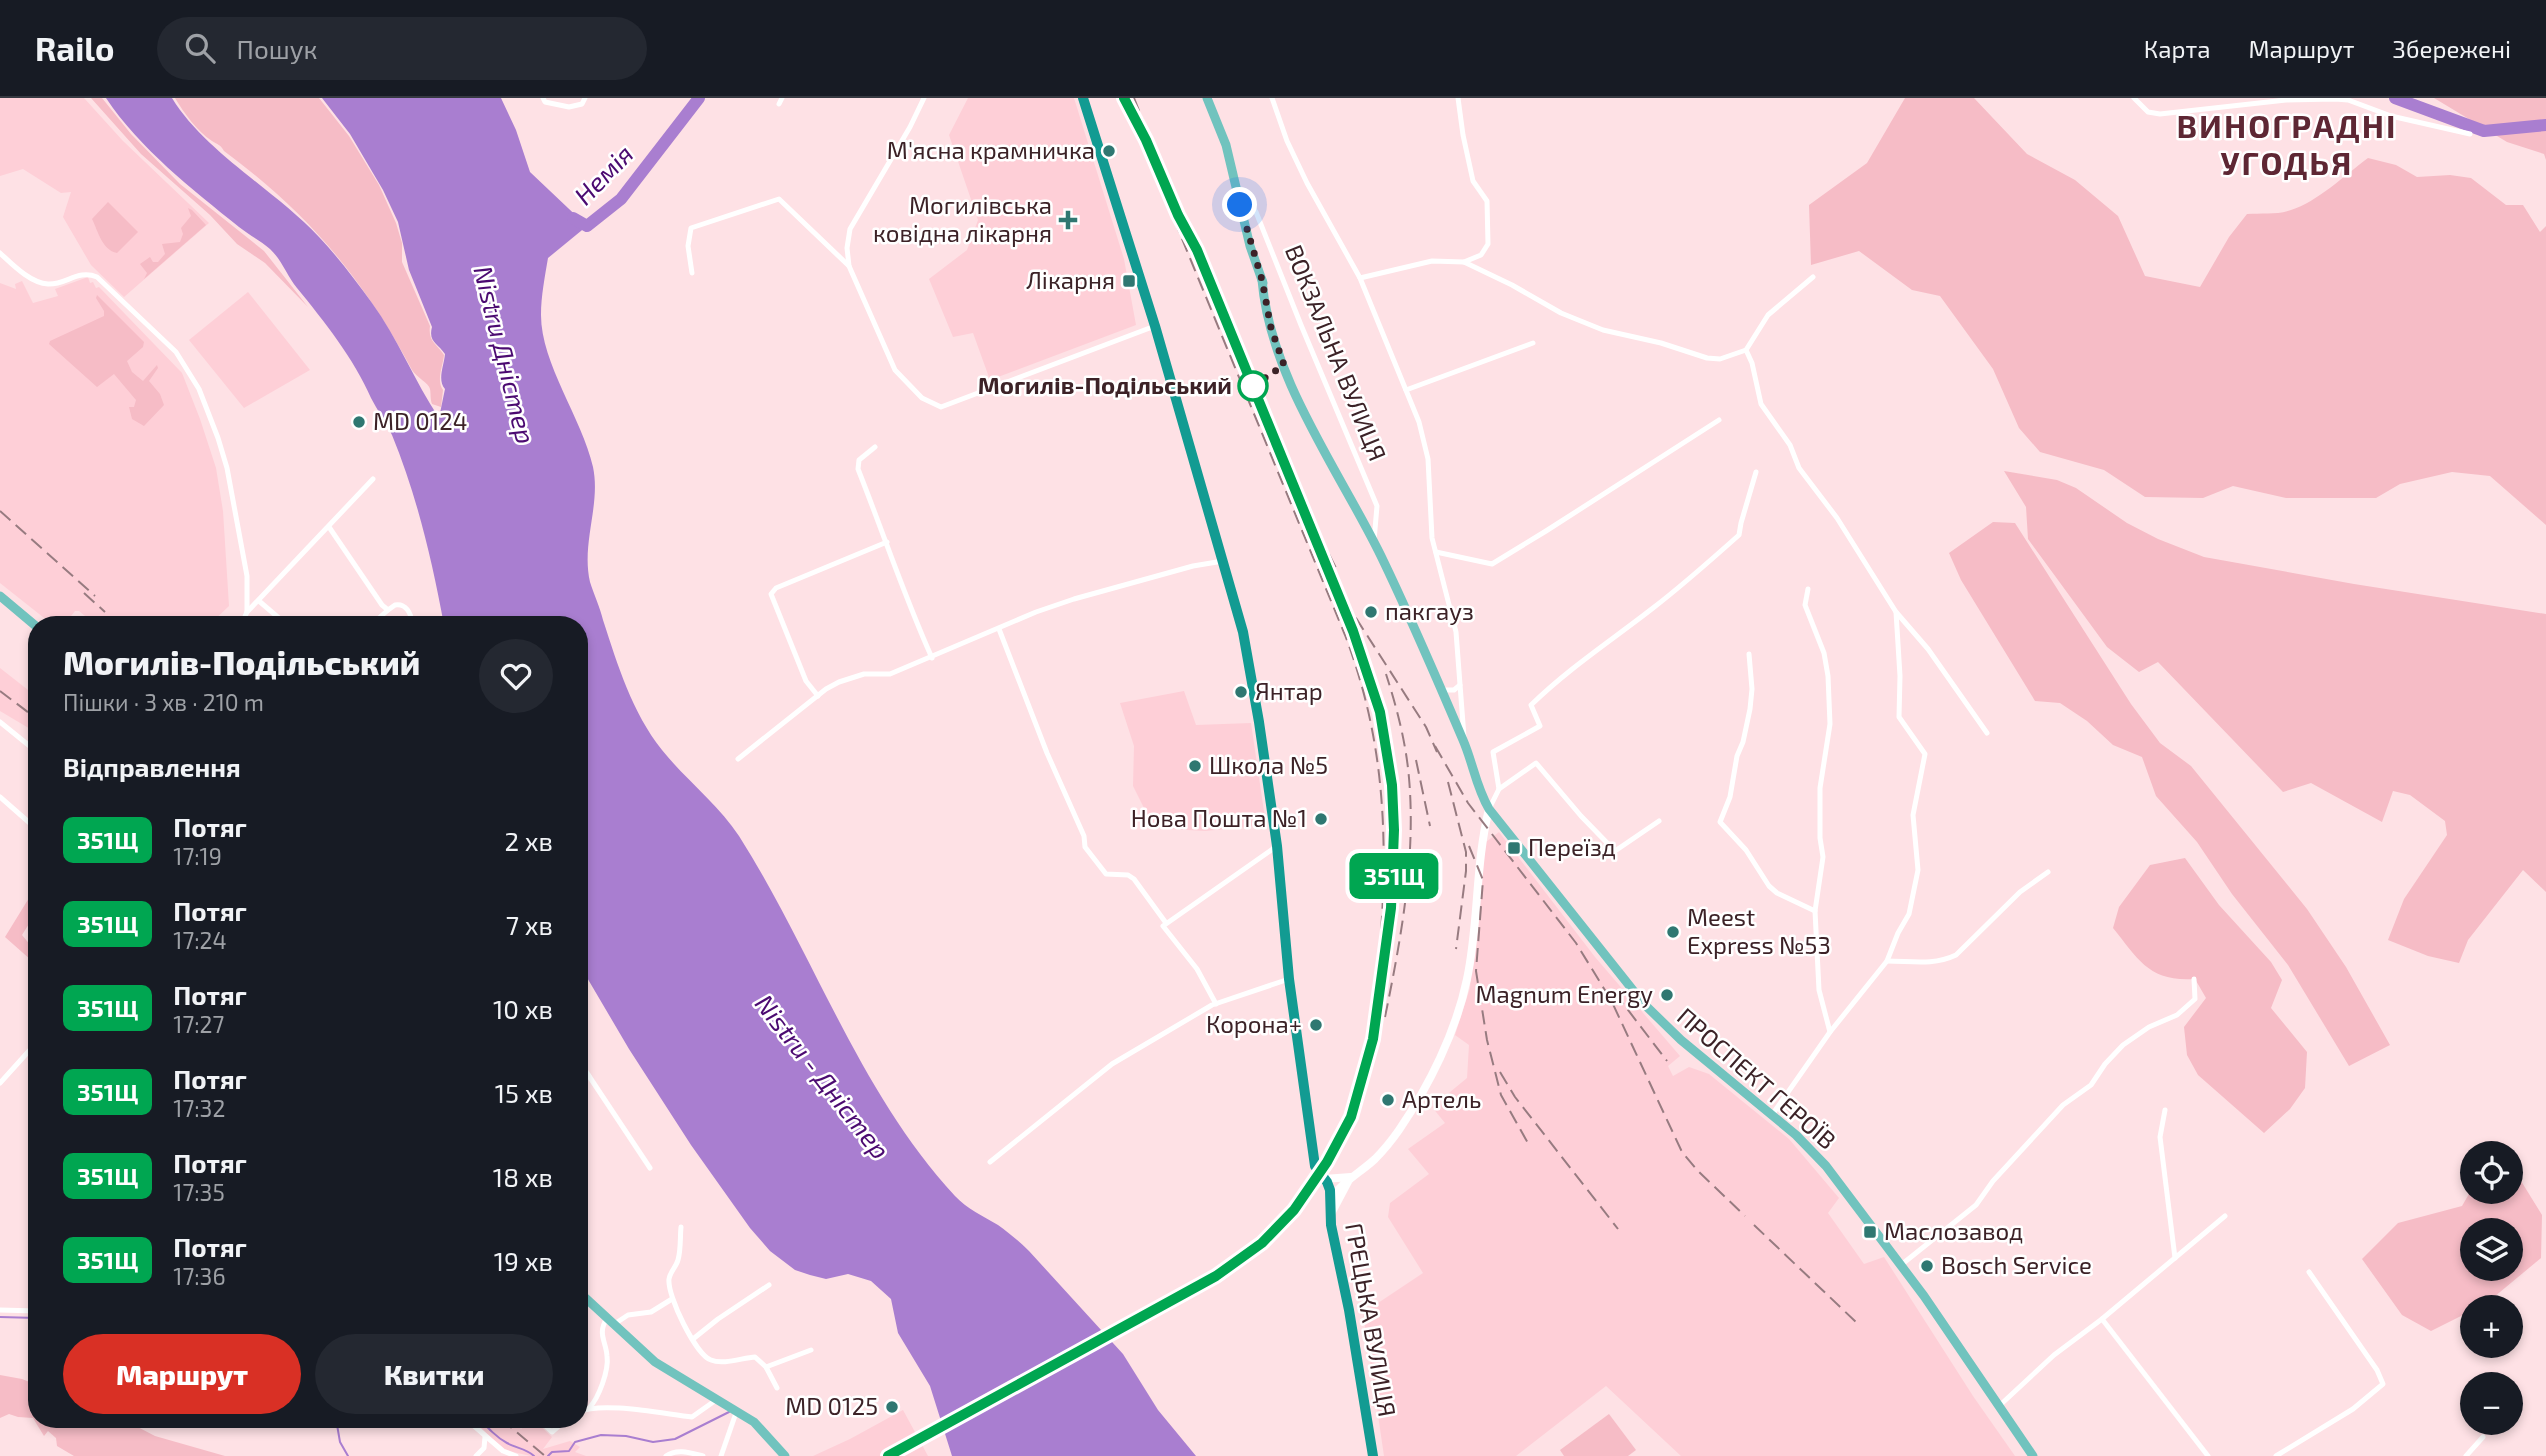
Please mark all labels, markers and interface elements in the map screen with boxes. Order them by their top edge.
search box [157,17,647,80]
text: Railo [35,28,115,68]
icon: search [181,29,219,67]
text: Пошук [237,33,318,64]
text: Карта [2144,34,2210,63]
text: Маршрут [2248,34,2354,63]
text: Збережені [2392,34,2511,63]
district label: ВИНОГРАДНІ УГОДЬЯ [2177,106,2397,181]
place label: М'ясна крамничка [887,135,1095,164]
water label: Немія [567,138,639,210]
marker: М'ясна крамничка [1101,143,1117,159]
your location [1222,187,1257,222]
place label: Могилівська ковідна лікарня [873,190,1052,247]
marker: Могилівська ковідна лікарня [1058,210,1078,230]
street label: ВОКЗАЛЬНА ВУЛИЦЯ [1280,240,1393,465]
water label: Nistru Дністер [468,262,543,447]
place label: Лікарня [1026,265,1115,294]
marker: Лікарня [1121,273,1137,289]
place label: Могилів-Подільський [978,370,1232,399]
marker: Могилів-Подільський [1238,371,1268,401]
place label: MD 0124 [373,406,468,435]
marker: MD 0124 [351,414,367,430]
place label: пакгауз [1385,596,1474,626]
marker: пакгауз [1363,604,1379,620]
button: heart [479,639,553,713]
text: Могилів-Подільський [63,642,420,682]
place label: Янтар [1255,676,1323,705]
marker: Янтар [1233,684,1249,700]
text: Пішки · 3 хв · 210 m [63,688,264,716]
place label: Школа №5 [1209,750,1328,779]
text: Відправлення [63,751,241,782]
marker: Школа №5 [1187,758,1203,774]
place label: Нова Пошта №1 [1131,803,1307,832]
text: Потяг [173,811,247,842]
marker: Нова Пошта №1 [1313,811,1329,827]
text: 351Щ [77,825,138,854]
text: 2 хв [504,825,553,856]
place label: Переїзд [1528,832,1616,861]
marker: Переїзд [1506,840,1522,856]
text: 17:19 [173,842,222,870]
line badge: 351Щ [1345,853,1443,899]
text: 351Щ [1363,861,1425,890]
text: Потяг [173,895,247,926]
place label: Meest Express №53 [1687,902,1831,959]
text: 351Щ [77,909,138,938]
text: 7 хв [506,909,553,940]
marker: Meest Express №53 [1665,924,1681,940]
text: 17:24 [173,926,227,954]
text: Потяг [173,979,247,1010]
place label: Magnum Energy [1475,979,1653,1008]
marker: Magnum Energy [1659,987,1675,1003]
water label: Nistru - Дністер [749,988,897,1164]
text: 351Щ [77,993,138,1022]
text: 10 хв [493,993,553,1024]
street label: ПРОСПЕКТ ГЕРОЇВ [1672,1001,1842,1155]
place label: Корона+ [1206,1009,1302,1038]
text: 17:27 [173,1010,224,1038]
marker: Корона+ [1308,1017,1324,1033]
text: Потяг [173,1063,247,1094]
text: 351Щ [77,1077,138,1106]
text: 15 хв [495,1077,553,1108]
place label: Артель [1402,1084,1481,1113]
marker: Артель [1380,1092,1396,1108]
text: 17:32 [173,1094,225,1122]
map controls [2460,1141,2523,1435]
button: locate [2460,1141,2523,1204]
text: Потяг [173,1147,247,1178]
text: 351Щ [77,1161,138,1190]
text: 18 хв [493,1161,553,1192]
text: 17:35 [173,1178,225,1206]
place label: Маслозавод [1884,1216,2023,1245]
button: layers [2460,1218,2523,1281]
street label: ГРЕЦЬКА ВУЛИЦЯ [1340,1221,1403,1419]
marker: Маслозавод [1862,1224,1878,1240]
text: Потяг [173,1231,247,1262]
text: 351Щ [77,1245,138,1274]
text: 19 хв [494,1245,553,1276]
place label: Bosch Service [1941,1250,2092,1279]
marker: Bosch Service [1919,1258,1935,1274]
text: 17:36 [173,1262,226,1290]
button: + [2460,1295,2523,1358]
button: Маршрут [63,1334,301,1414]
button: Квитки [315,1334,553,1414]
button: − [2460,1372,2523,1435]
place label: MD 0125 [785,1391,878,1420]
marker: MD 0125 [884,1399,900,1415]

